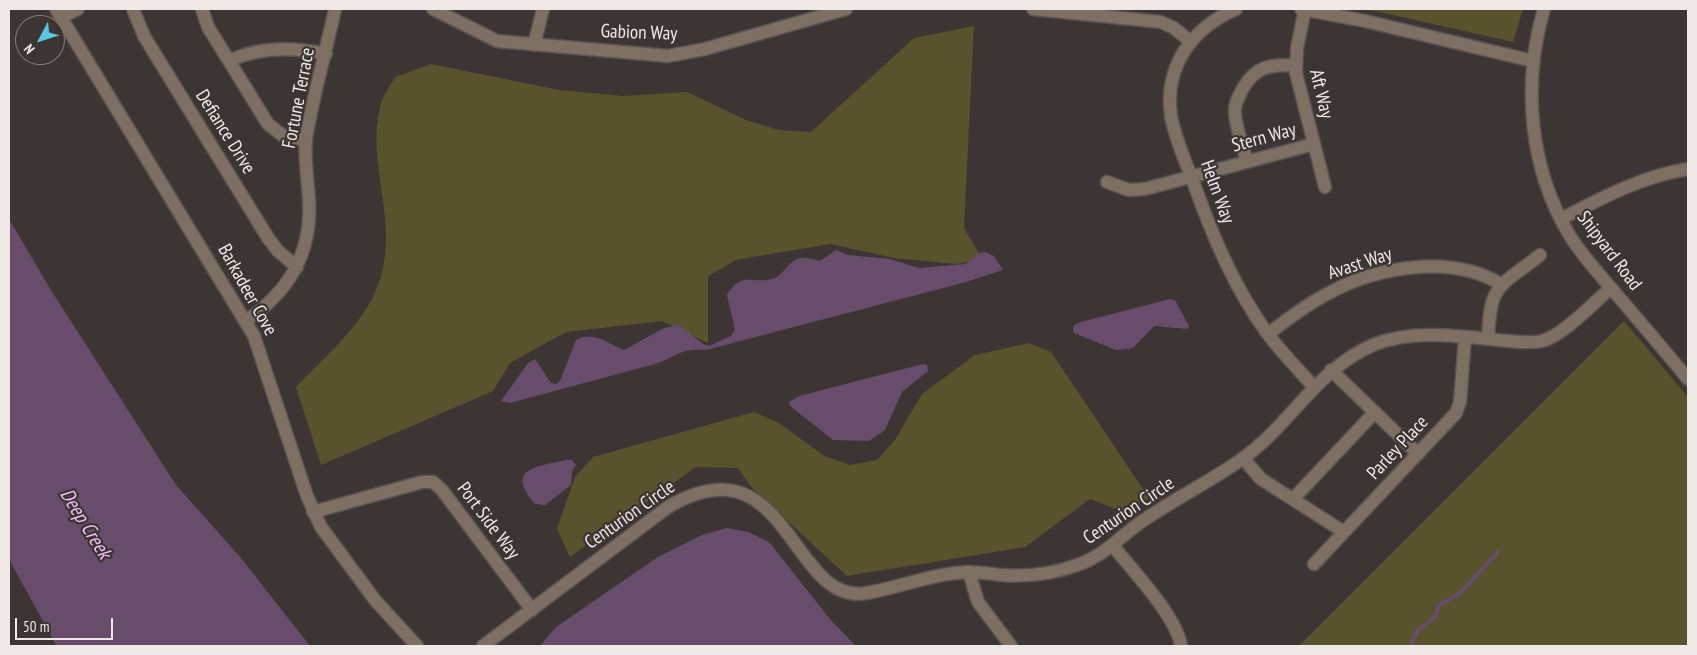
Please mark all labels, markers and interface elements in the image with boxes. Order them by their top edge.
north arrow [15,15,65,65]
street label: Gabion Way [600,20,678,46]
text: N [20,40,39,58]
street label: Fortune Terrace [278,46,320,150]
street label: Aft Way [1304,67,1338,121]
street label: Defiance Drive [190,86,260,178]
street label: Stern Way [1229,119,1299,157]
street label: Helm Way [1195,157,1239,227]
street label: Shipyard Road [1572,207,1646,295]
street label: Barkadeer Cove [213,240,281,340]
street label: Avast Way [1325,243,1395,285]
street label: Parley Place [1363,411,1433,485]
street label: Centurion Circle [1079,472,1179,550]
street label: Centurion Circle [581,476,679,554]
street label: Port Side Way [452,478,524,564]
water label: Deep Creek [54,484,116,564]
scale bar [18,608,115,640]
text: 50 m [23,617,49,636]

